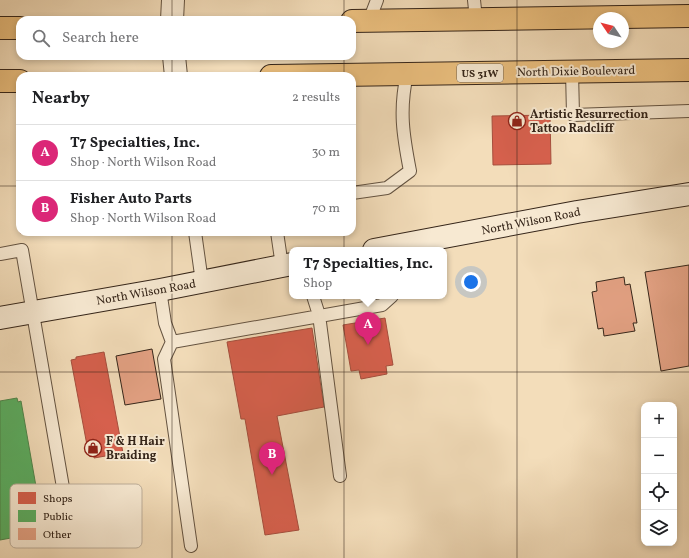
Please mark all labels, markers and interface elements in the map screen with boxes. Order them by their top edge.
north arrow [593,12,629,48]
search box [16,16,356,60]
icon: search [30,27,52,49]
text: Search here [62,28,139,49]
street label: North Dixie Boulevard [517,63,636,81]
road number: US 31W [457,64,503,82]
text: Nearby [32,87,90,110]
text: 2 results [292,89,340,107]
place label: Artistic Resurrection Tattoo Radcliff [530,107,649,137]
shop icon: Artistic Resurrection Tattoo Radcliff [507,111,527,131]
text: T7 Specialties, Inc. [70,133,200,154]
text: A [40,144,50,162]
text: 30 m [312,144,340,162]
text: Shop · North Wilson Road [70,154,216,172]
text: Fisher Auto Parts [70,189,192,210]
text: B [41,200,49,218]
text: 70 m [312,200,340,218]
street label: North Wilson Road [480,204,582,239]
text: Shop · North Wilson Road [70,210,216,228]
popup [289,247,447,299]
text: T7 Specialties, Inc. [303,254,433,275]
your location [461,272,481,292]
text: Shop [303,275,332,293]
street label: North Wilson Road [95,276,197,310]
pin: A [355,312,381,345]
map controls [641,402,677,546]
button: + [641,402,677,438]
place label: F & H Hair Braiding [106,434,165,464]
shop icon: F & H Hair Braiding [83,438,103,458]
button: − [641,438,677,474]
pin: B [259,442,285,475]
button: locate [641,474,677,510]
legend [10,484,142,548]
text: Shops [43,492,73,507]
text: Public [43,510,73,525]
button: layers [641,510,677,546]
text: Other [43,528,72,543]

